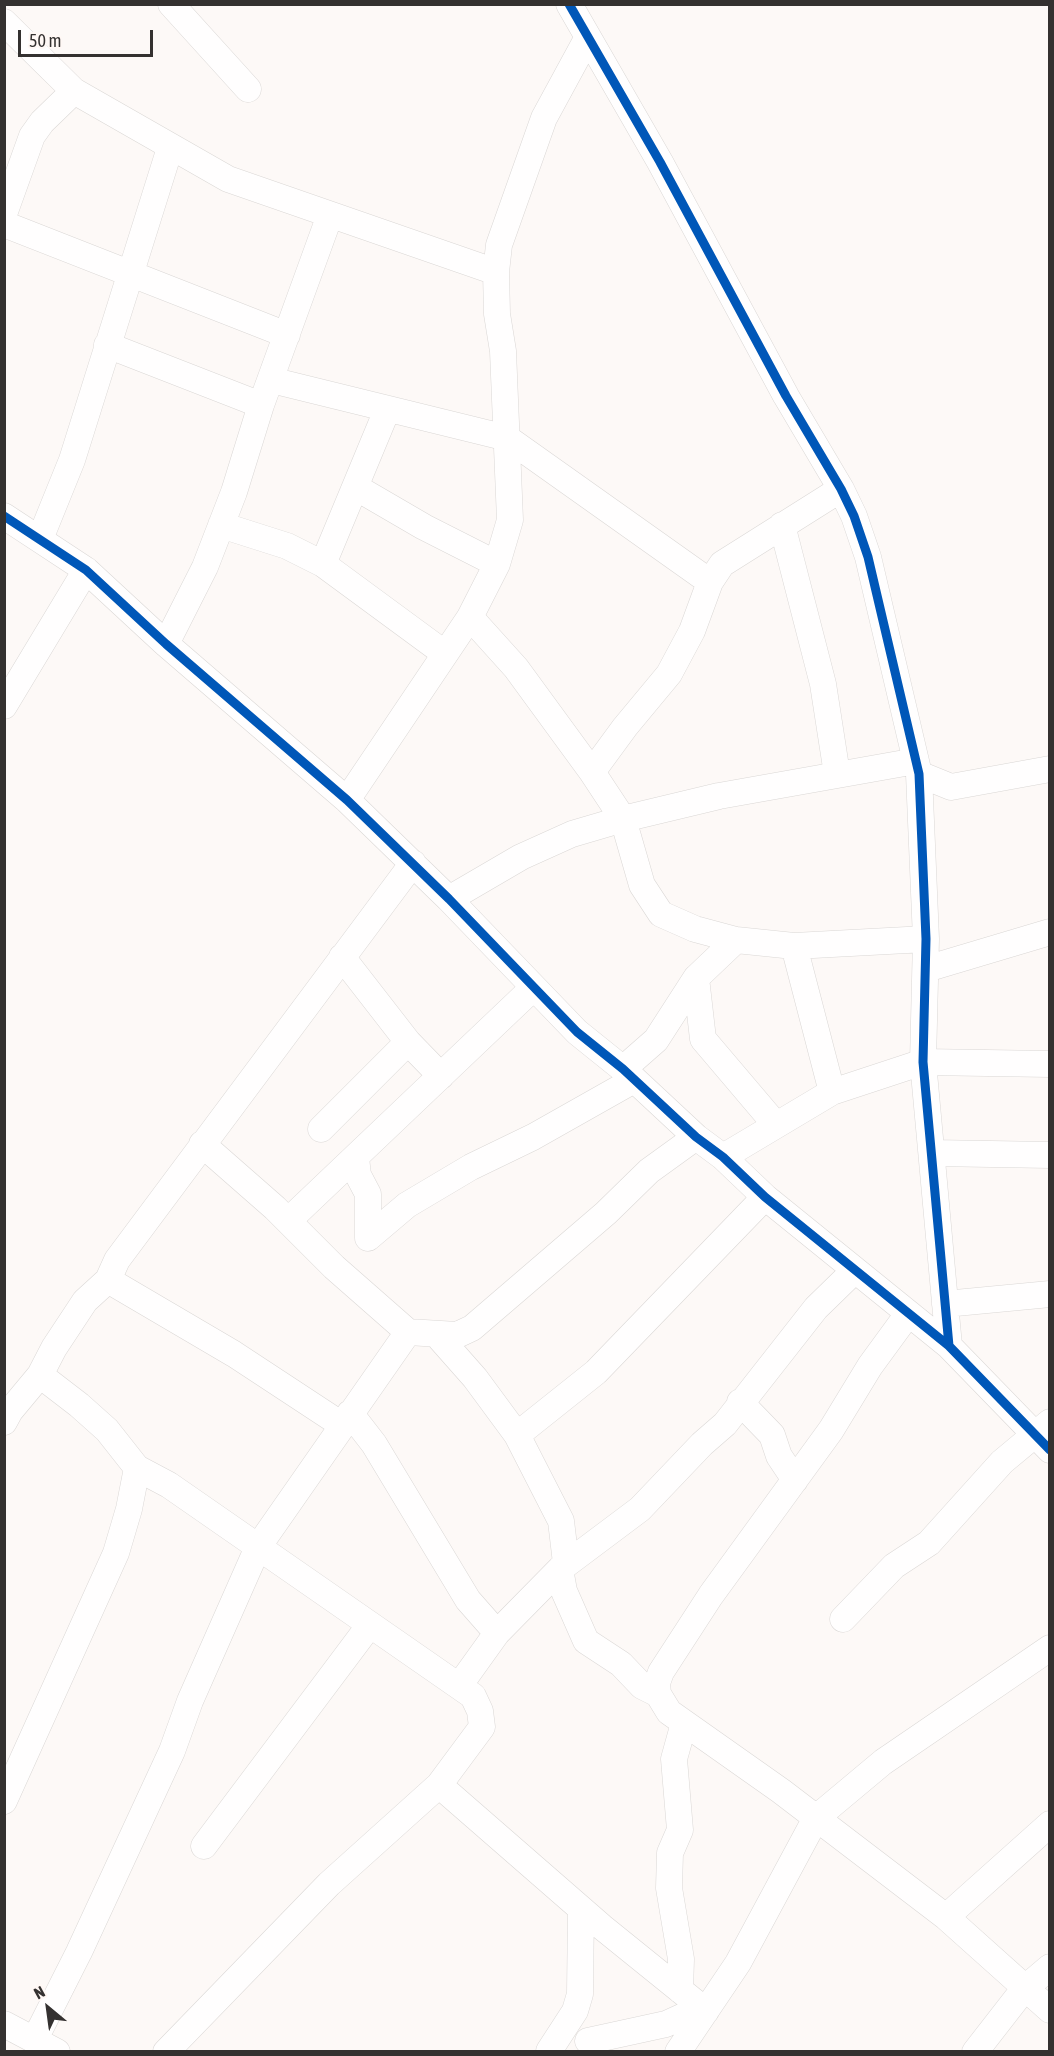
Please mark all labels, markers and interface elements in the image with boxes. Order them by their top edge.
scale bar [21,18,156,56]
text: 50 m [29,30,61,51]
north arrow [18,1978,78,2038]
text: N [31,1982,48,2002]

